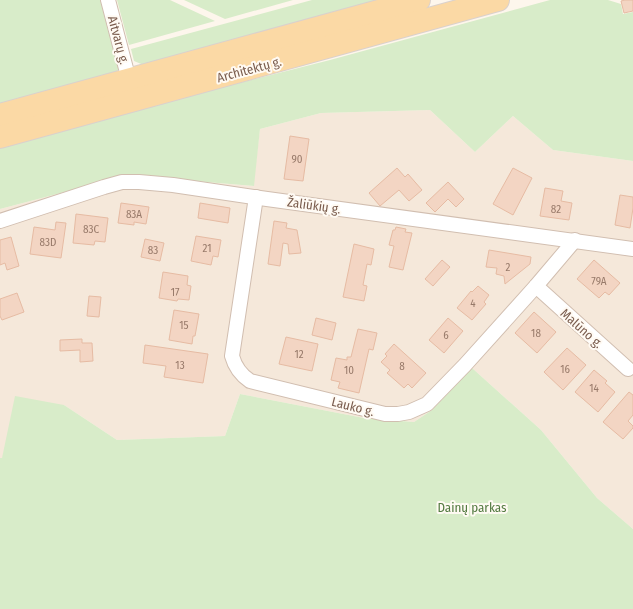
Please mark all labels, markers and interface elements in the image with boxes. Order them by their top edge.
street label: Aitvarų g. [105,14,132,66]
street label: Architektų g. [215,54,283,85]
house number: 90 [291,153,303,166]
street label: Žaliūkių g. [286,194,342,217]
house number: 82 [551,203,561,216]
house number: 83A [126,208,142,221]
house number: 83C [83,223,99,236]
house number: 83D [40,236,56,249]
house number: 21 [203,242,211,255]
house number: 83 [148,244,158,257]
house number: 2 [506,261,511,274]
house number: 79A [591,275,607,288]
house number: 17 [171,286,180,299]
house number: 4 [470,297,476,310]
street label: Malūno g. [558,306,606,351]
house number: 15 [179,319,189,332]
house number: 18 [531,327,541,340]
house number: 6 [443,329,449,342]
house number: 12 [294,348,304,361]
house number: 13 [175,359,185,372]
house number: 8 [399,360,405,373]
house number: 16 [560,363,570,376]
house number: 10 [344,364,354,377]
house number: 14 [589,382,599,395]
street label: Lauko g. [330,394,376,419]
park label: Dainų parkas [437,500,507,515]

